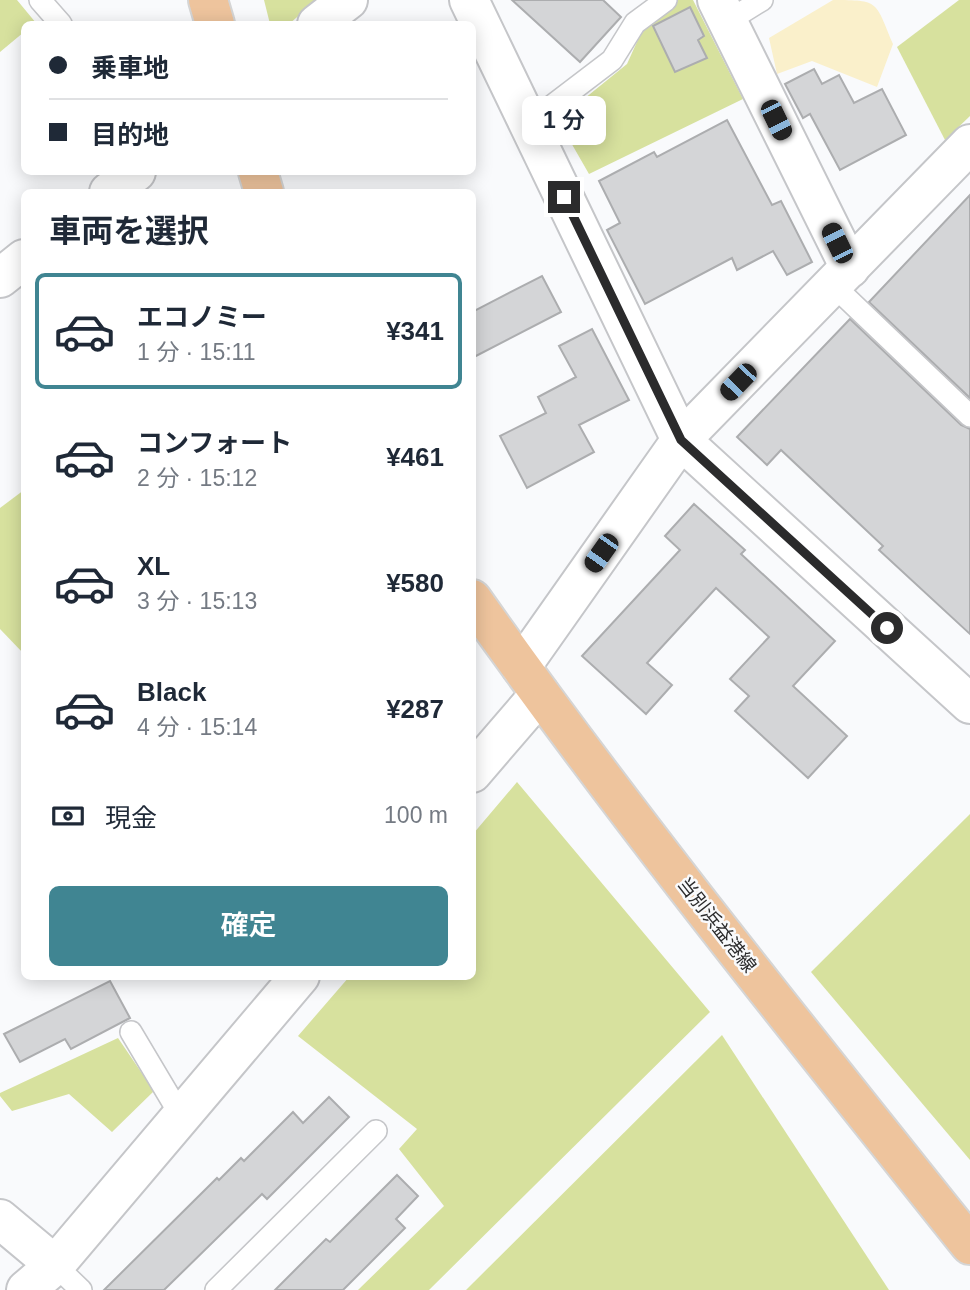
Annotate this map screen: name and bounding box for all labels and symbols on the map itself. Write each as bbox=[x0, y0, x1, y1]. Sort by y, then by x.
callout: 1 分 bbox=[522, 96, 606, 144]
car bbox=[758, 97, 795, 143]
route end bbox=[548, 181, 580, 213]
car bbox=[819, 220, 856, 266]
car bbox=[716, 360, 761, 404]
car bbox=[581, 530, 622, 576]
route start bbox=[871, 612, 903, 644]
street label: 当別浜益港線 bbox=[674, 874, 760, 976]

